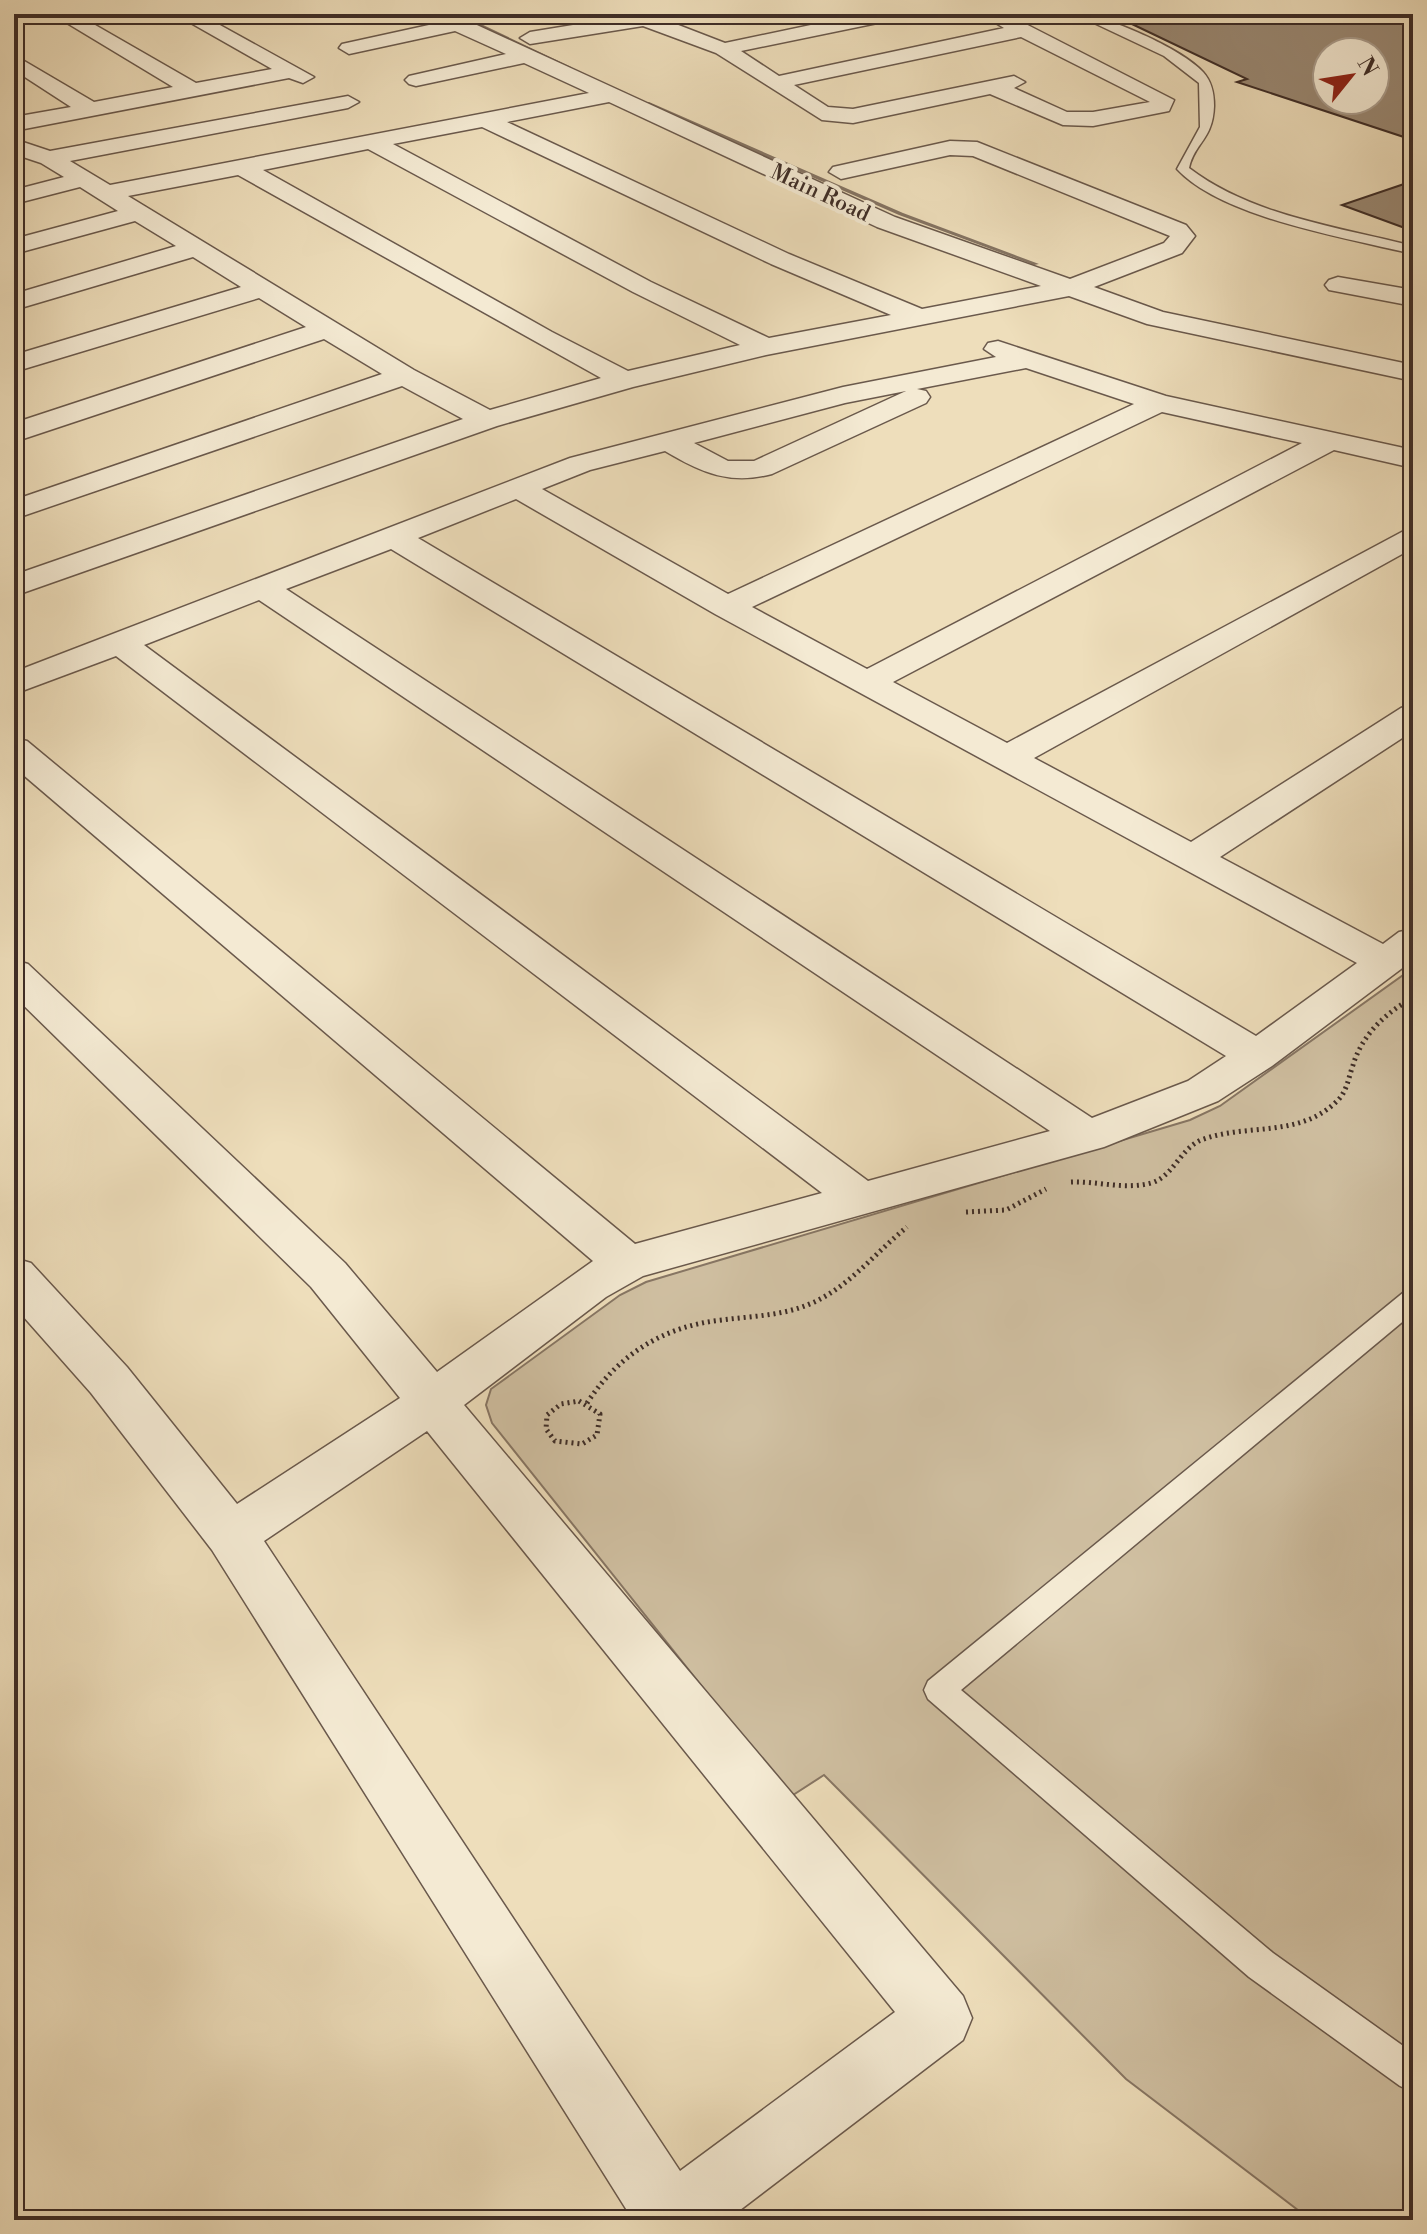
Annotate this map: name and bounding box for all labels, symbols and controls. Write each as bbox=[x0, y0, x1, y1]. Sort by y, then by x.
north arrow bbox=[1311, 36, 1391, 116]
text: N bbox=[1351, 52, 1383, 82]
street label: Main Road bbox=[766, 159, 875, 228]

